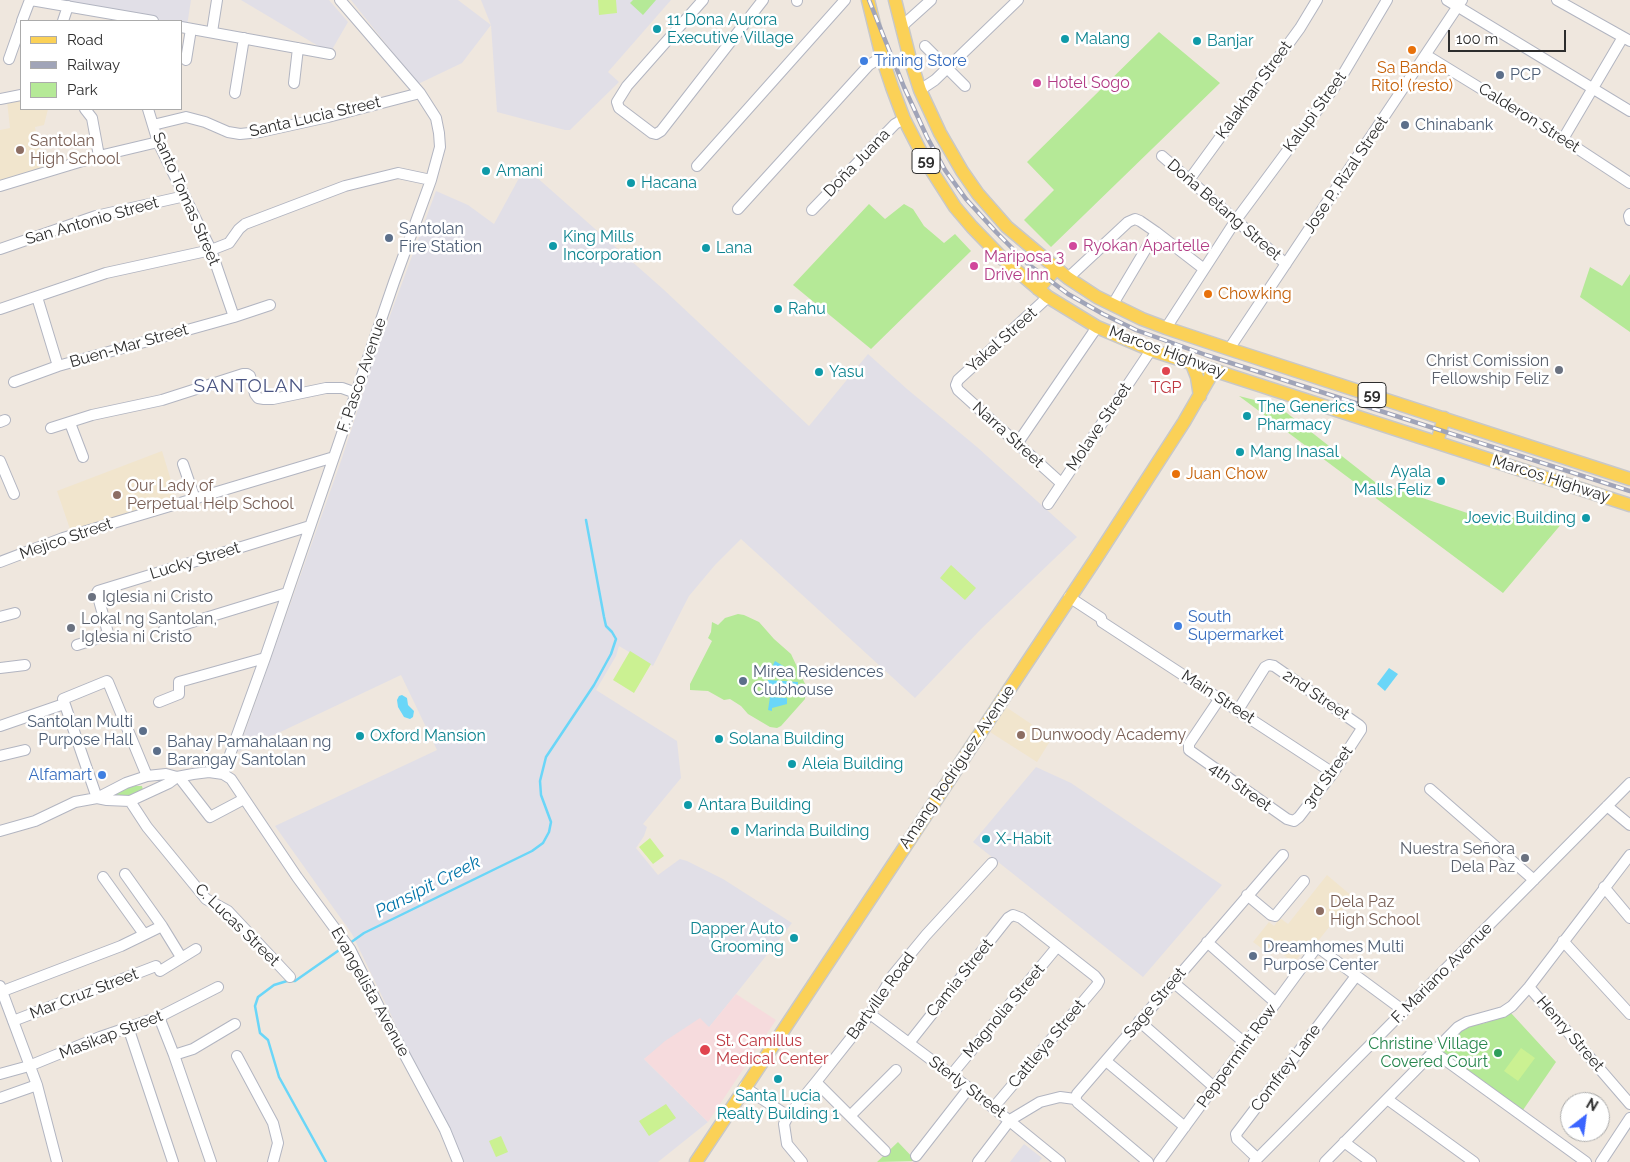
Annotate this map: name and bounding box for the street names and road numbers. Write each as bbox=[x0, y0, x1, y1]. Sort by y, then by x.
street label: Kalakhan Street bbox=[1212, 37, 1296, 143]
street label: Kalupi Street bbox=[1279, 68, 1351, 156]
street label: Calderon Street bbox=[1475, 79, 1583, 157]
street label: Santa Lucia Street bbox=[248, 93, 382, 141]
street label: Jose P. Rizal Street bbox=[1300, 113, 1392, 237]
street label: Doña Juana bbox=[820, 125, 894, 201]
street label: Santo Tomas Street bbox=[148, 130, 224, 268]
road number: 59 bbox=[912, 148, 940, 174]
street label: Doña Betang Street bbox=[1163, 155, 1285, 265]
street label: San Antonio Street bbox=[23, 193, 161, 249]
street label: Yakal Street bbox=[963, 304, 1041, 376]
street label: F. Pasco Avenue bbox=[333, 315, 391, 435]
street label: Buen-Mar Street bbox=[68, 320, 190, 372]
street label: Marcos Highway bbox=[1106, 322, 1228, 382]
street label: Molave Street bbox=[1062, 379, 1136, 475]
road number: 59 bbox=[1358, 382, 1386, 408]
street label: Narra Street bbox=[968, 398, 1048, 472]
street label: Marcos Highway bbox=[1490, 451, 1612, 507]
street label: Mejico Street bbox=[17, 514, 115, 564]
street label: Lucky Street bbox=[148, 538, 242, 584]
street label: Main Street bbox=[1178, 666, 1258, 728]
street label: 2nd Street bbox=[1279, 666, 1353, 724]
street label: Amang Rodriguez Avenue bbox=[895, 682, 1019, 852]
street label: 3rd Street bbox=[1299, 742, 1357, 812]
street label: 4th Street bbox=[1205, 759, 1275, 815]
street label: C. Lucas Street bbox=[191, 880, 283, 970]
street label: F. Mariano Avenue bbox=[1388, 919, 1496, 1027]
street label: Evangelista Avenue bbox=[326, 924, 414, 1060]
street label: Camia Street bbox=[923, 935, 997, 1021]
street label: Bartville Road bbox=[843, 949, 919, 1043]
street label: Magnolia Street bbox=[959, 960, 1049, 1062]
street label: Mar Cruz Street bbox=[27, 964, 141, 1024]
street label: Sage Street bbox=[1120, 964, 1190, 1042]
street label: Henry Street bbox=[1532, 993, 1608, 1075]
street label: Cattleya Street bbox=[1004, 996, 1090, 1092]
street label: Peppermint Row bbox=[1193, 1001, 1281, 1111]
street label: Masikap Street bbox=[57, 1006, 165, 1064]
street label: Comfrey Lane bbox=[1247, 1021, 1325, 1115]
street label: Sterly Street bbox=[925, 1052, 1009, 1122]

